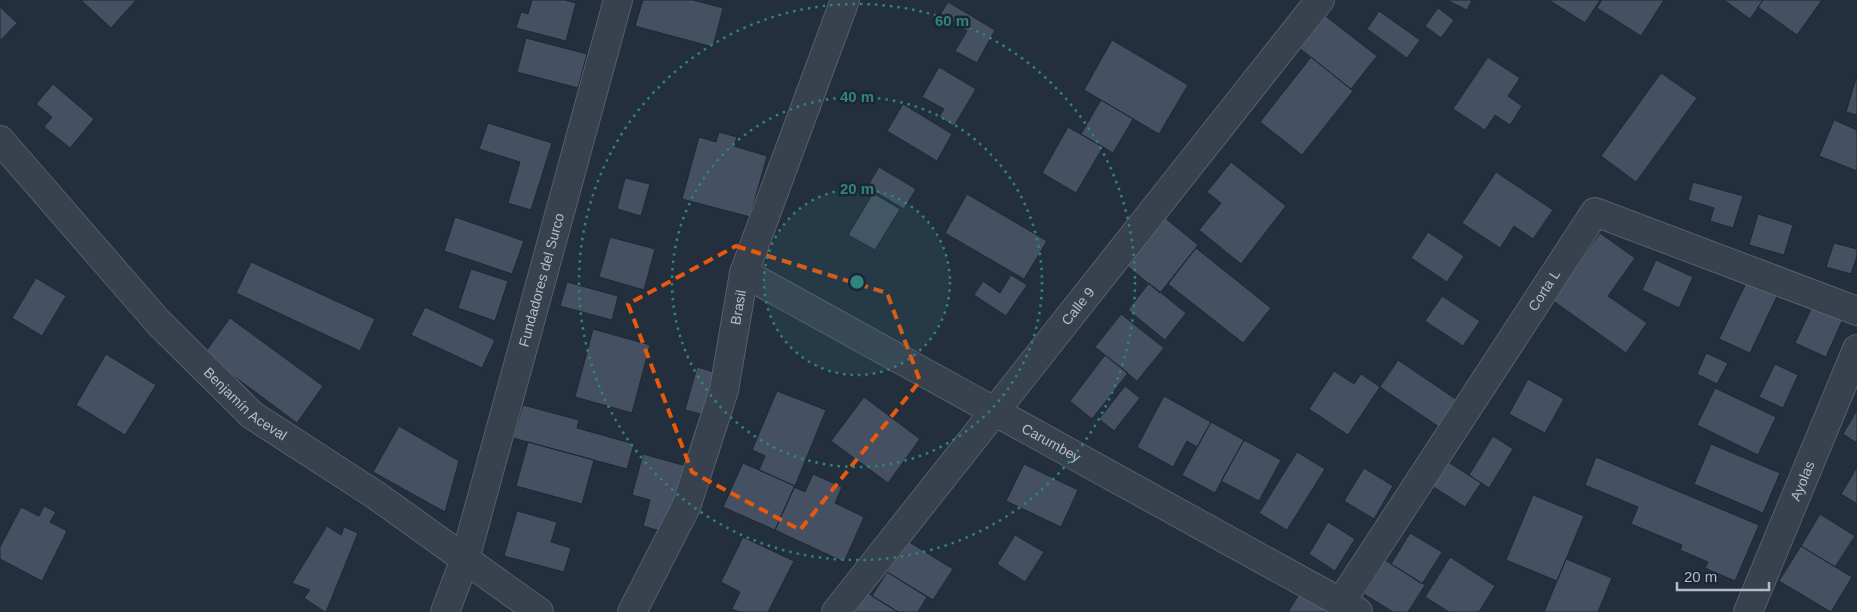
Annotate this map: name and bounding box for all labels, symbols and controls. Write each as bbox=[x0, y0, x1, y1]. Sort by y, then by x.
text: 60 m bbox=[935, 12, 969, 29]
text: 40 m bbox=[840, 88, 874, 105]
text: 20 m bbox=[840, 180, 874, 197]
street label: Fundadores del Surco bbox=[515, 211, 567, 349]
street label: Corta L bbox=[1525, 266, 1563, 314]
centre of rings bbox=[848, 273, 866, 291]
street label: Calle 9 bbox=[1058, 284, 1098, 328]
street label: Brasil bbox=[727, 289, 749, 326]
street label: Benjamín Aceval bbox=[201, 364, 290, 443]
street label: Carumbey bbox=[1019, 420, 1083, 465]
street label: Ayolas bbox=[1787, 458, 1818, 503]
scale bar bbox=[1677, 560, 1770, 592]
text: 20 m bbox=[1684, 568, 1717, 585]

